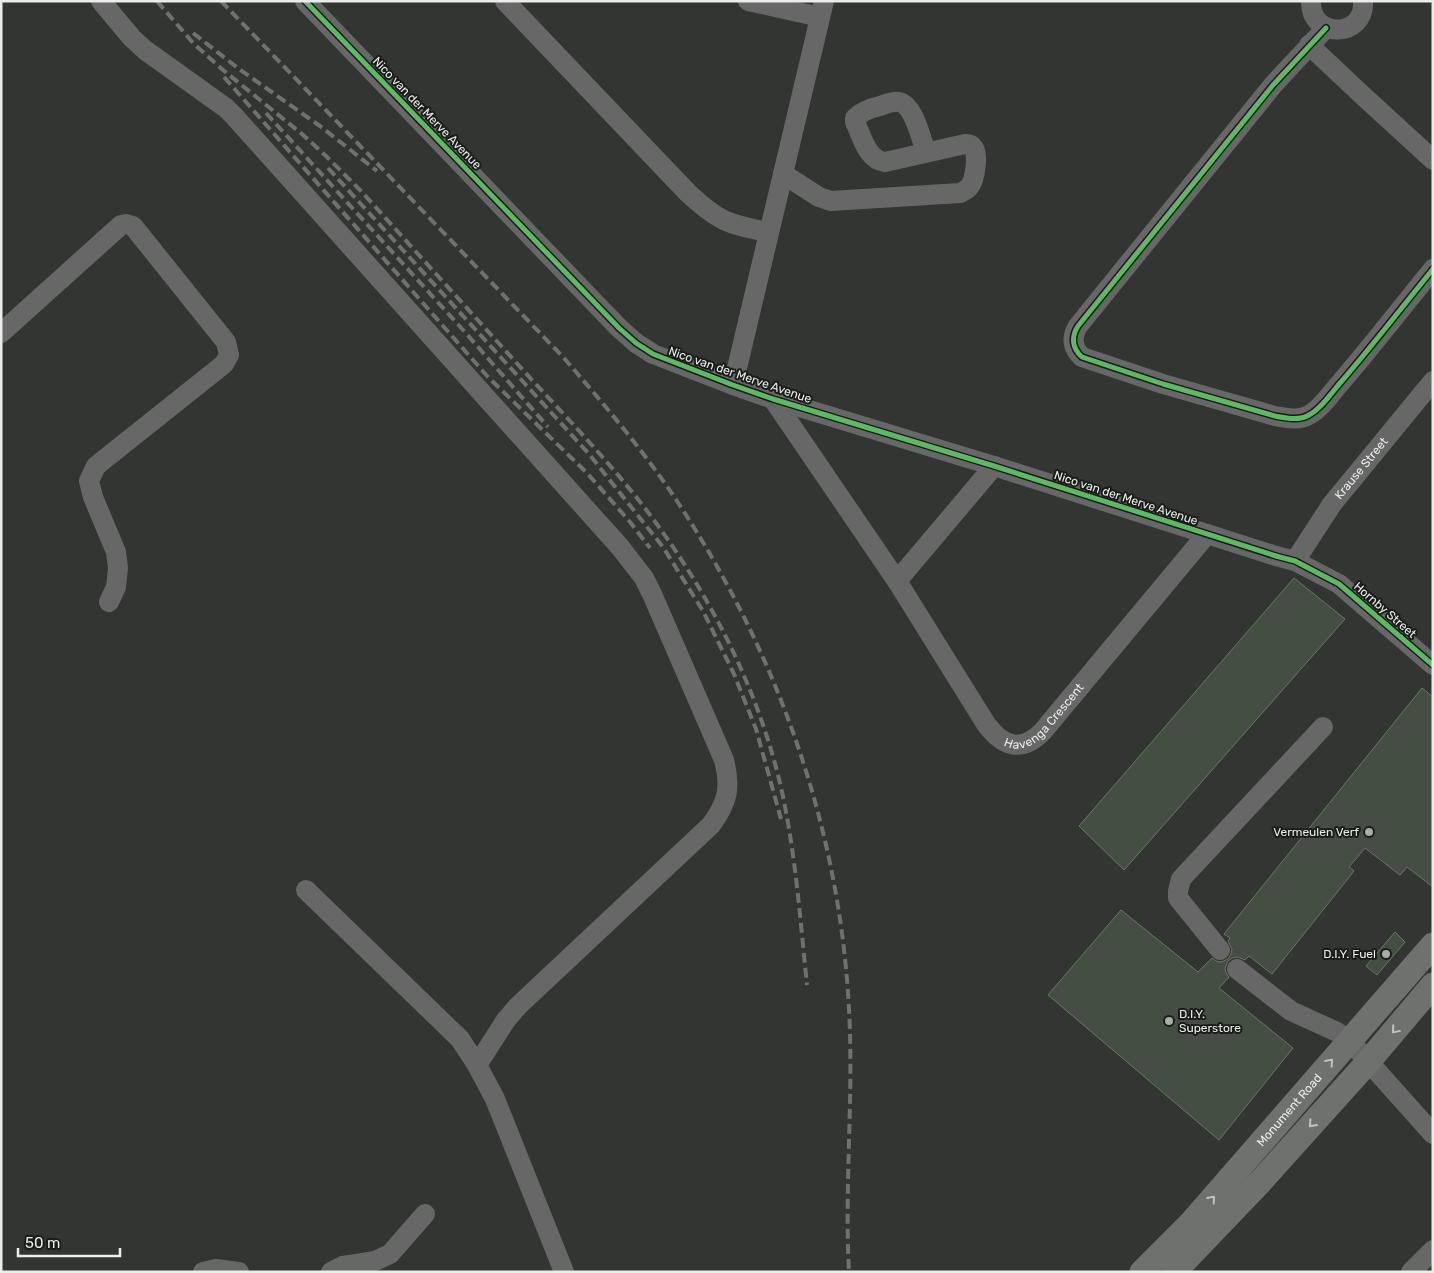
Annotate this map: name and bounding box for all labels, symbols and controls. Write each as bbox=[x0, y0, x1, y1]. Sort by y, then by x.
street label: Nico van der Merve Avenue bbox=[370, 54, 484, 172]
street label: Nico van der Merve Avenue bbox=[667, 344, 814, 406]
street label: Krause Street bbox=[1332, 434, 1391, 502]
street label: Nico van der Merve Avenue bbox=[1052, 468, 1200, 528]
street label: Hornby Street bbox=[1351, 579, 1419, 641]
street label: Havenga Crescent bbox=[1002, 680, 1087, 752]
place label: Vermeulen Verf bbox=[1273, 825, 1359, 839]
marker: Vermeulen Verf bbox=[1363, 826, 1375, 838]
place label: D.I.Y. Fuel bbox=[1323, 947, 1376, 961]
marker: D.I.Y. Fuel bbox=[1380, 948, 1392, 960]
place label: D.I.Y. Superstore bbox=[1179, 1007, 1241, 1035]
marker: D.I.Y. Superstore bbox=[1163, 1015, 1175, 1027]
one-way arrow bbox=[1393, 1024, 1401, 1033]
one-way arrow bbox=[1324, 1059, 1333, 1068]
street label: Monument Road bbox=[1254, 1071, 1325, 1149]
one-way arrow bbox=[1309, 1119, 1318, 1128]
one-way arrow bbox=[1206, 1195, 1215, 1204]
scale bar bbox=[18, 1226, 120, 1258]
text: 50 m bbox=[25, 1234, 60, 1252]

